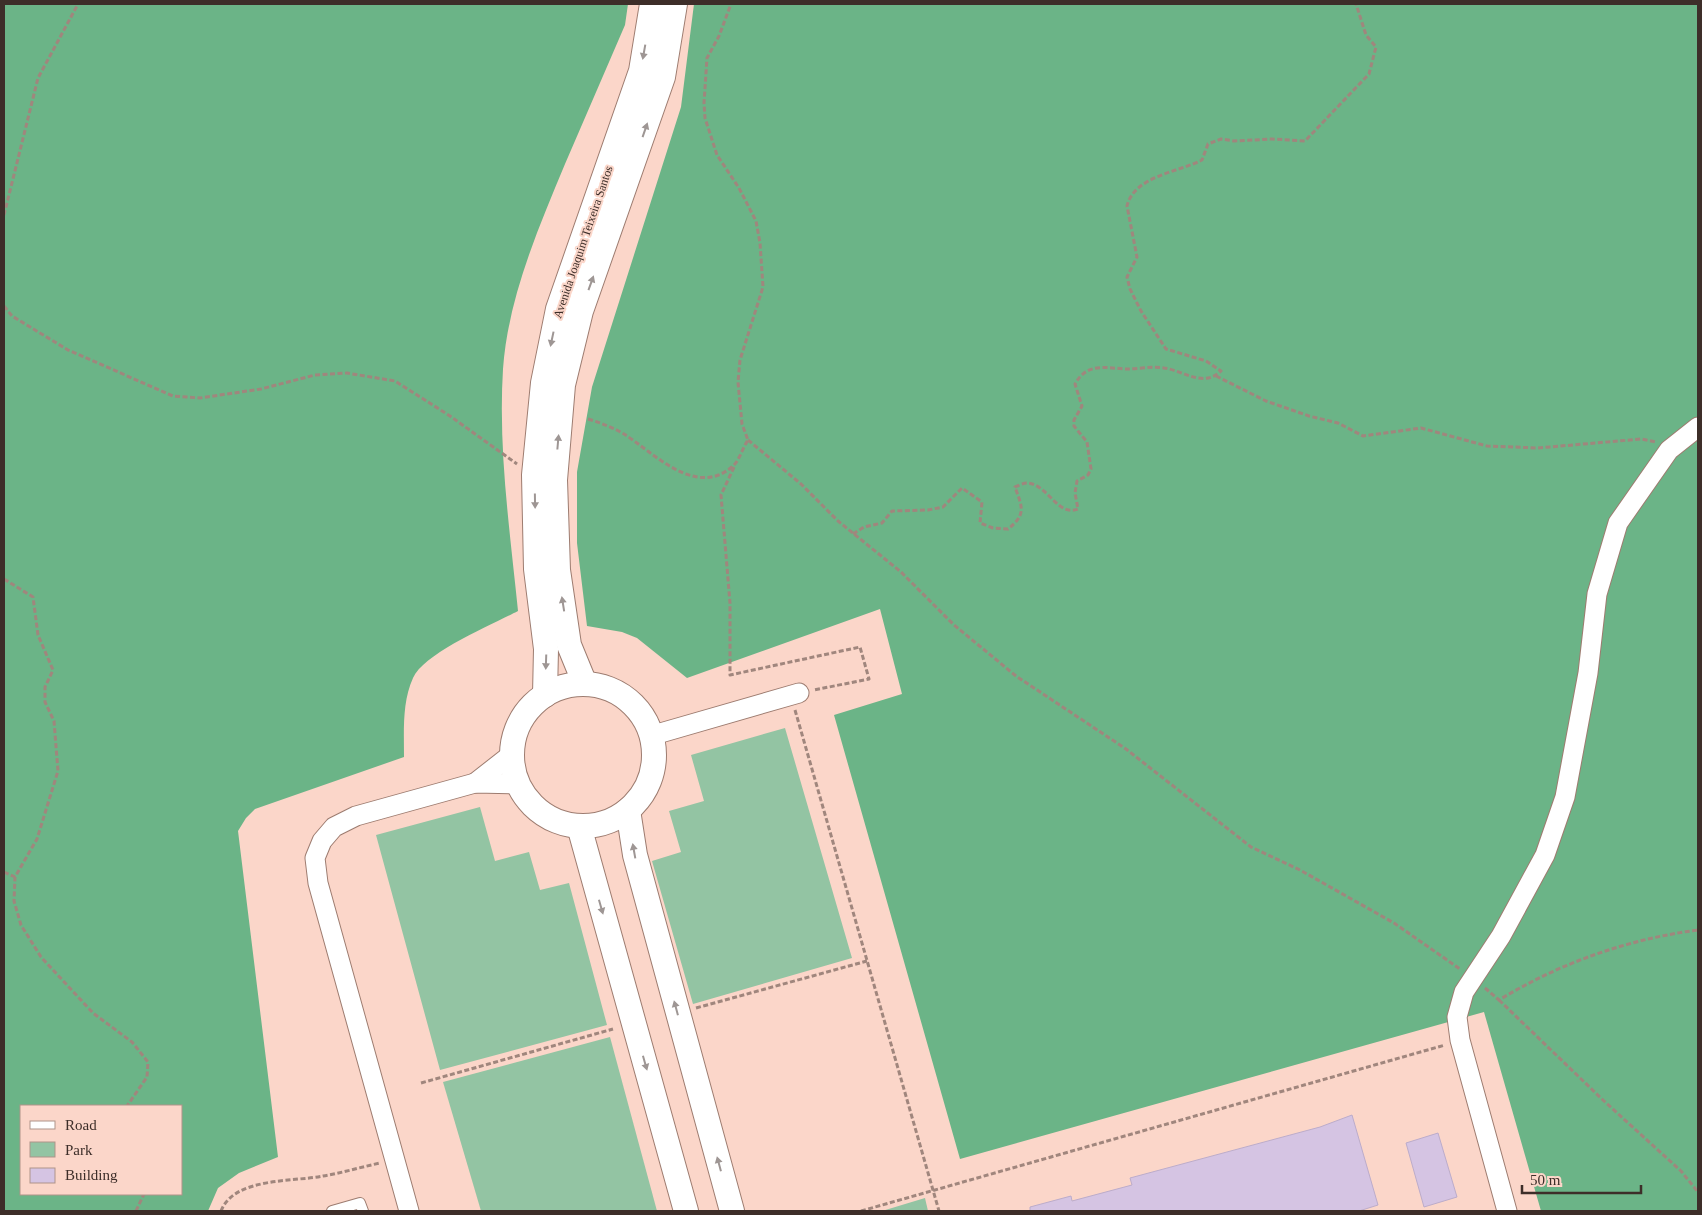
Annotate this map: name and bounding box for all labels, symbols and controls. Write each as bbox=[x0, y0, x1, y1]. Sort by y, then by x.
one-way arrow bbox=[639, 44, 647, 60]
one-way arrow bbox=[641, 122, 649, 137]
street label: Avenida Joaquim Teixeira Santos bbox=[550, 164, 616, 320]
one-way arrow bbox=[587, 275, 595, 290]
one-way arrow bbox=[548, 332, 556, 347]
one-way arrow bbox=[555, 433, 563, 449]
one-way arrow bbox=[531, 493, 539, 509]
one-way arrow bbox=[559, 595, 567, 611]
one-way arrow bbox=[541, 655, 549, 671]
one-way arrow bbox=[630, 842, 638, 858]
one-way arrow bbox=[598, 899, 606, 914]
one-way arrow bbox=[672, 1000, 680, 1015]
one-way arrow bbox=[641, 1056, 649, 1071]
legend bbox=[20, 1105, 182, 1195]
text: Road bbox=[65, 1117, 97, 1133]
text: Park bbox=[65, 1142, 93, 1158]
one-way arrow bbox=[715, 1157, 723, 1172]
scale bar bbox=[1522, 1162, 1641, 1194]
text: Building bbox=[65, 1167, 118, 1183]
text: 50 m bbox=[1530, 1172, 1561, 1188]

